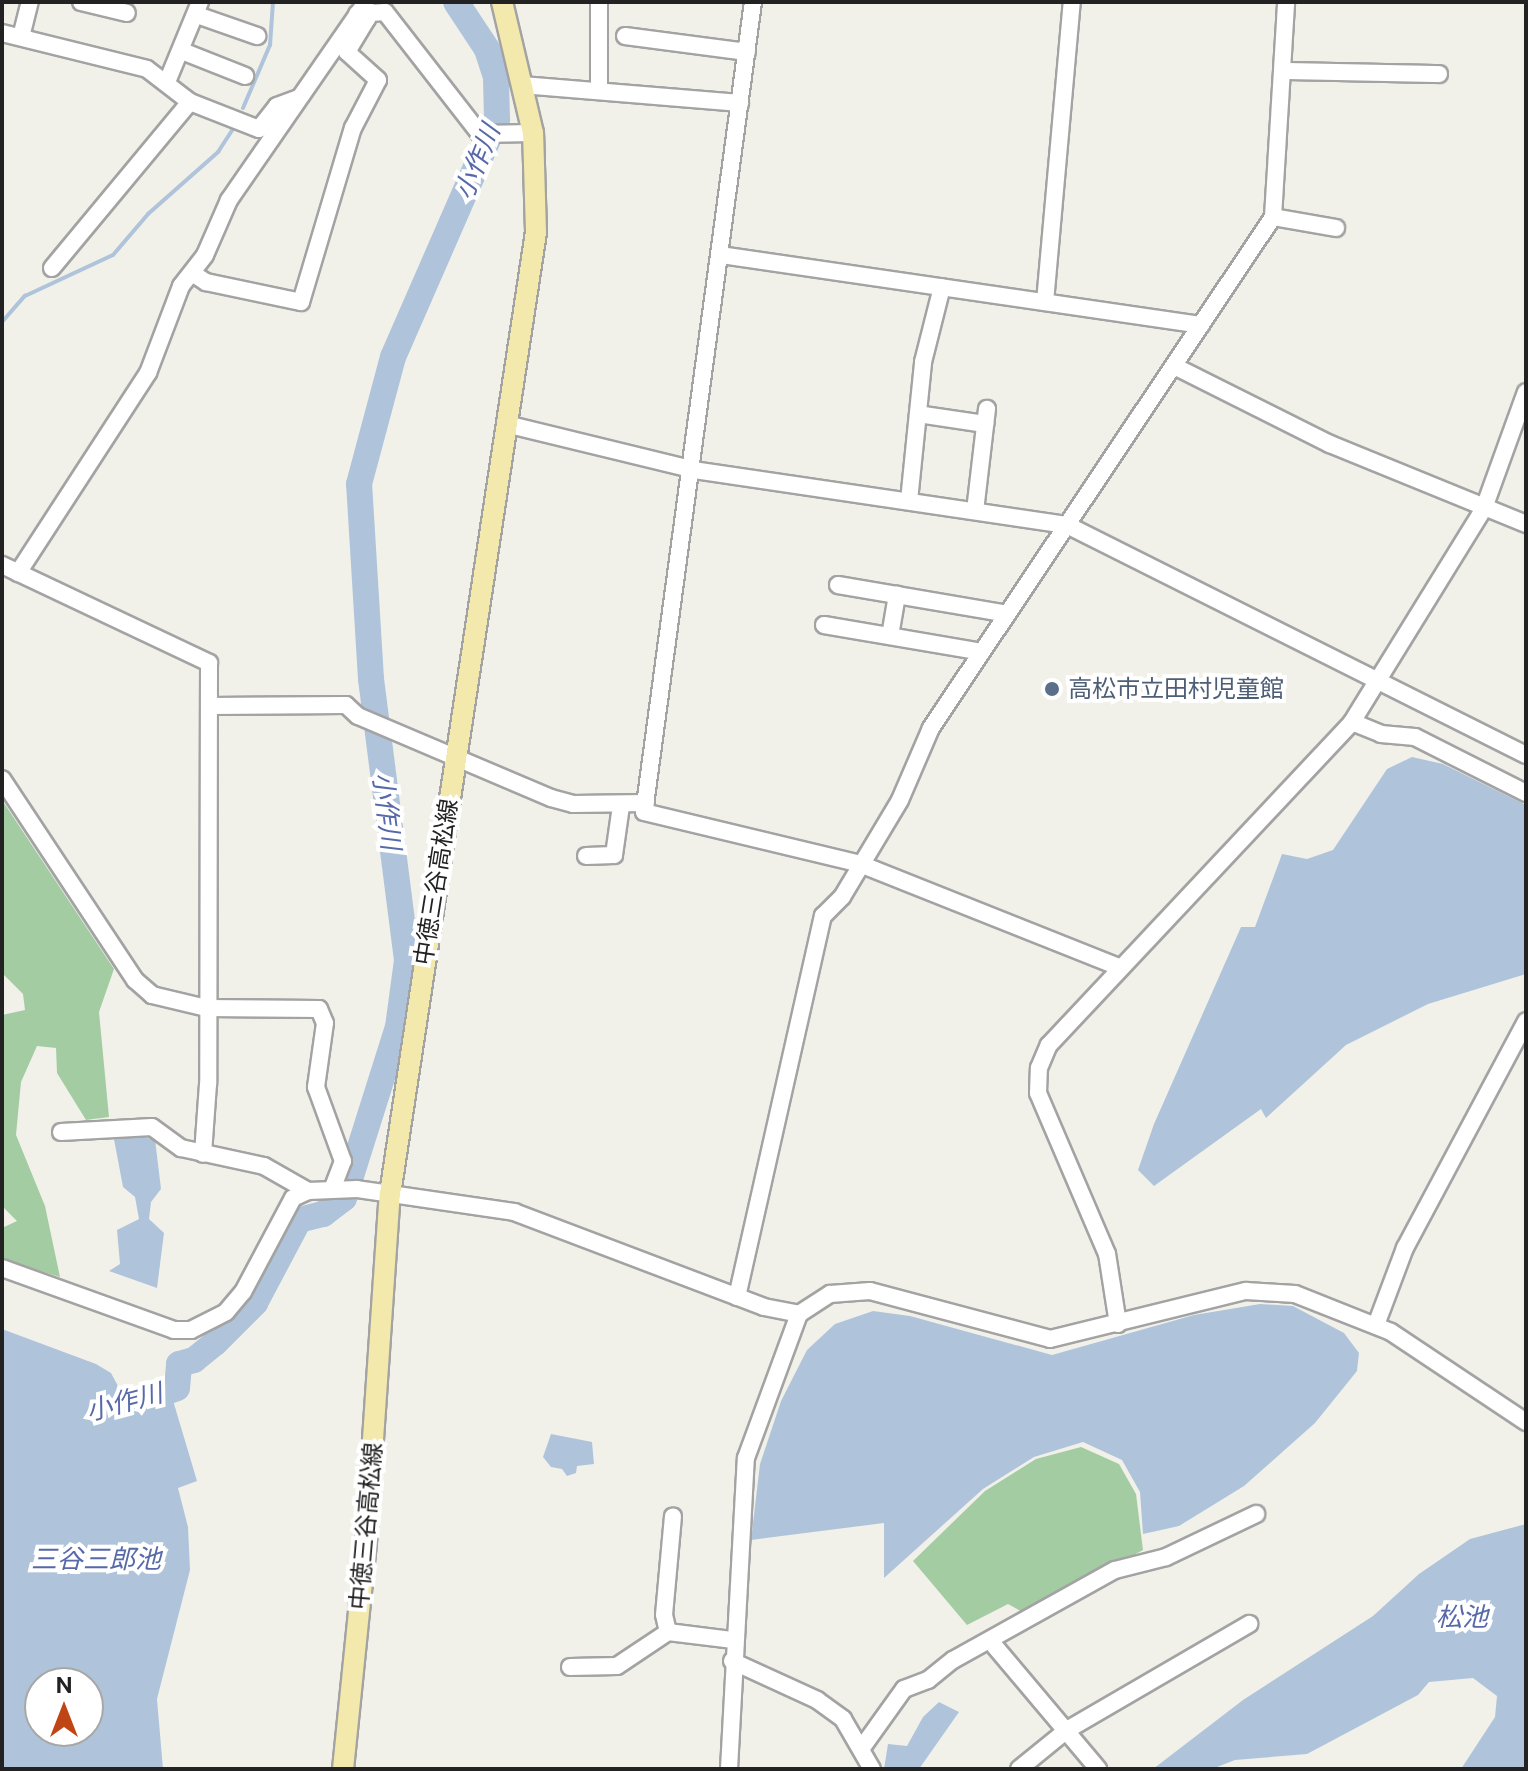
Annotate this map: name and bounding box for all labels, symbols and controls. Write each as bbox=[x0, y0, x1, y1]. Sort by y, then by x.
water label: 小作川 bbox=[448, 120, 506, 204]
place label: 高松市立田村児童館 bbox=[1068, 675, 1284, 703]
marker: 高松市立田村児童館 bbox=[1043, 680, 1061, 698]
water label: 小作川 bbox=[367, 770, 407, 852]
street label: 中徳三谷高松線 bbox=[409, 797, 463, 967]
water label: 小作川 bbox=[82, 1377, 166, 1427]
street label: 中徳三谷高松線 bbox=[344, 1441, 388, 1611]
water label: 三谷三郎池 bbox=[31, 1543, 161, 1575]
water label: 松池 bbox=[1436, 1601, 1488, 1633]
north arrow bbox=[24, 1667, 104, 1747]
text: N bbox=[55, 1672, 73, 1698]

